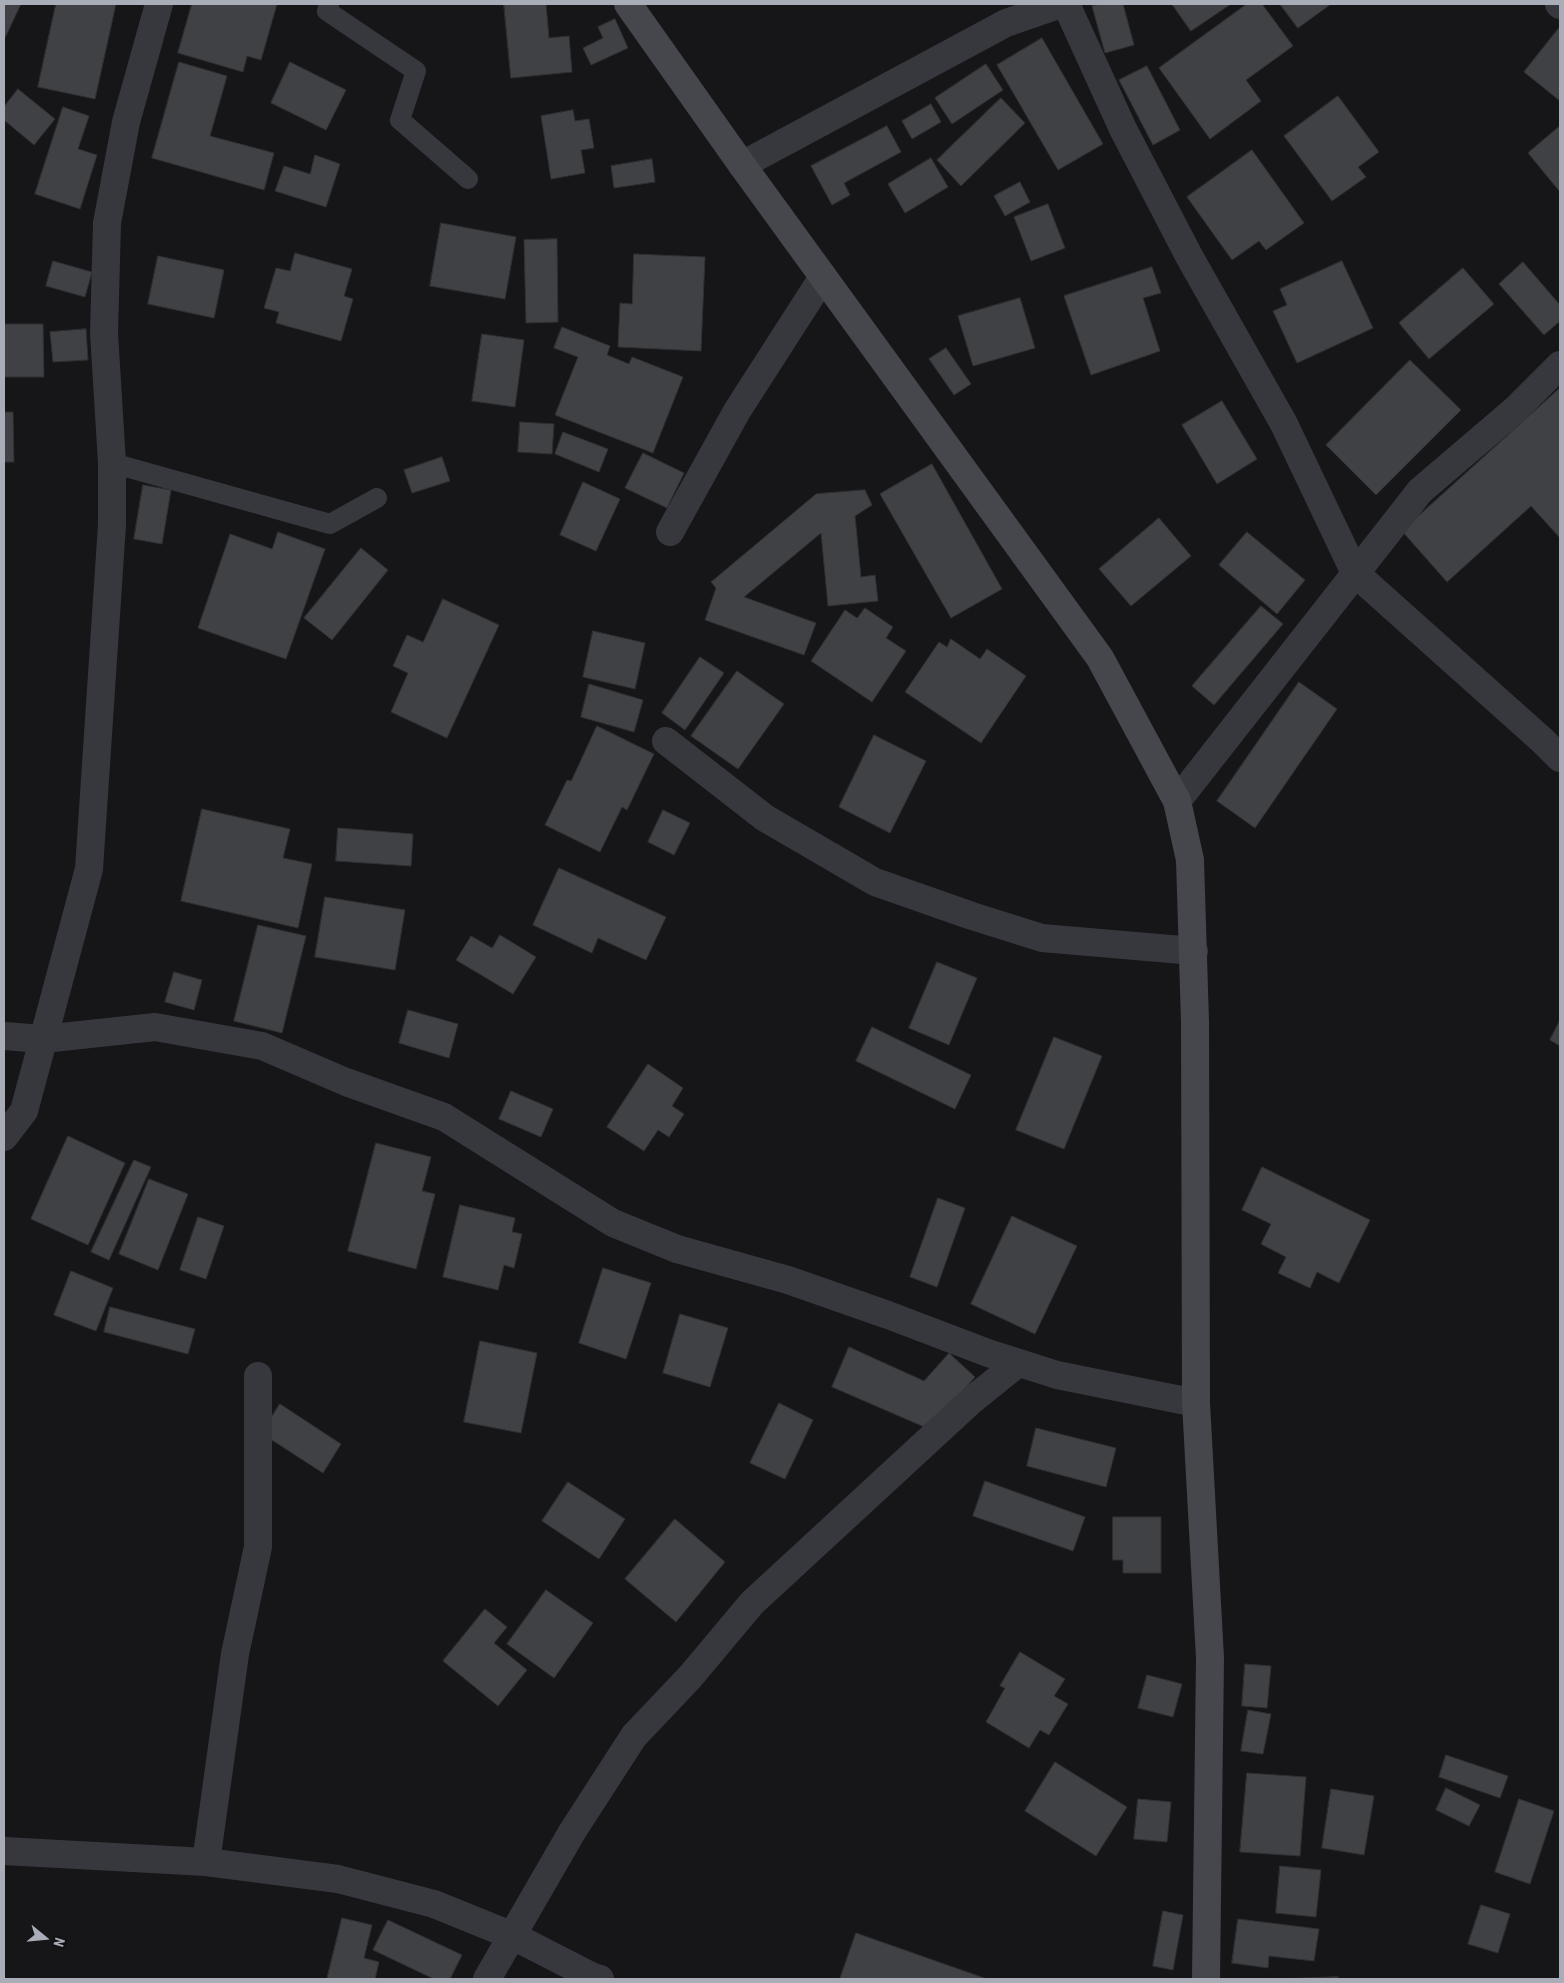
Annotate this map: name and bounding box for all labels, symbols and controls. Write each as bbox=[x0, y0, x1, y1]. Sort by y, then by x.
north arrow bbox=[20, 1913, 70, 1963]
text: N bbox=[50, 1936, 68, 1949]

